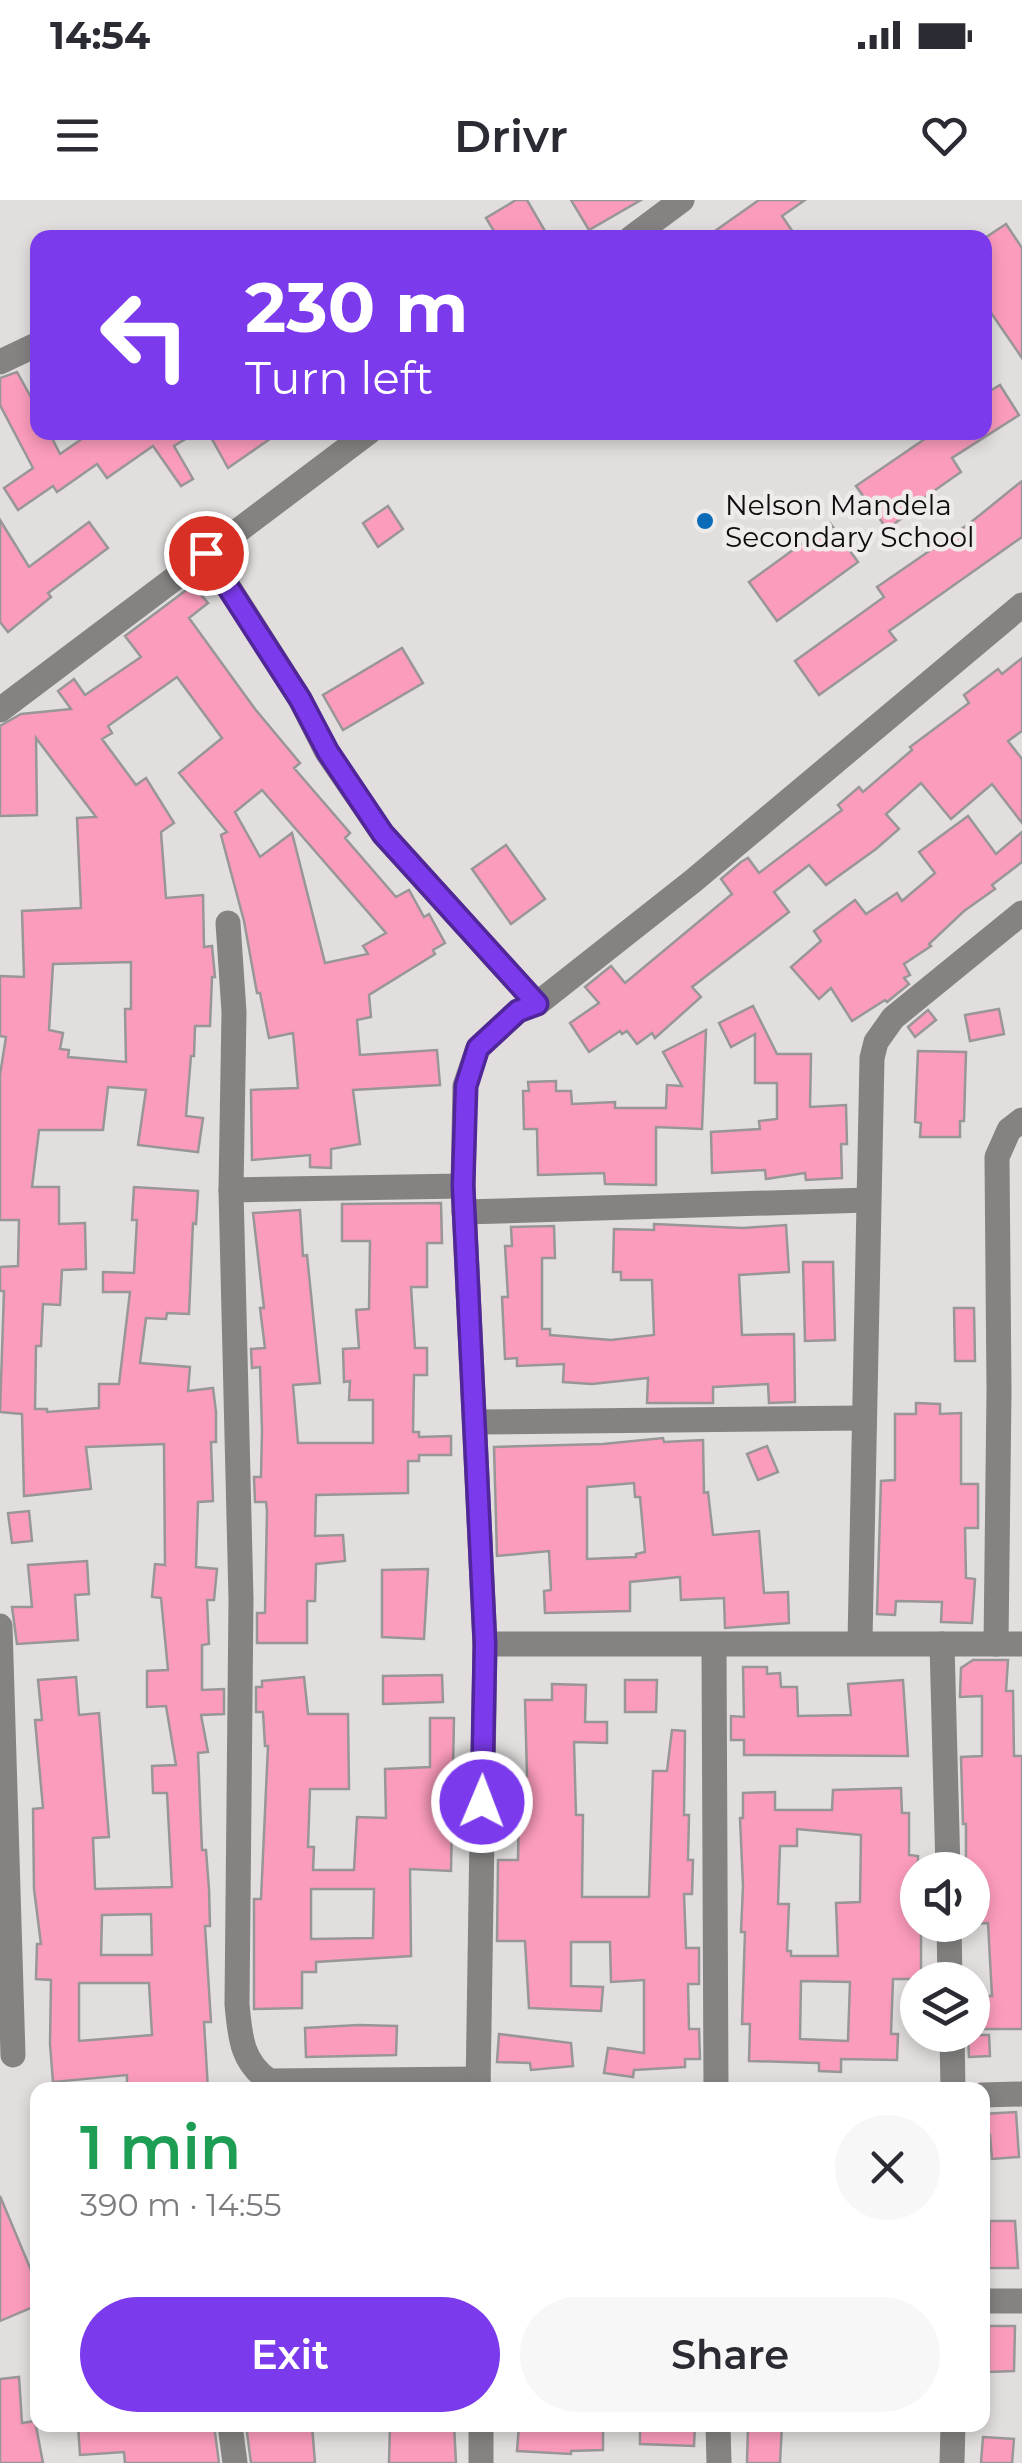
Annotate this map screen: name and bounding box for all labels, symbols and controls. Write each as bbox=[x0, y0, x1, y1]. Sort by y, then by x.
text: 14:54 bbox=[50, 12, 150, 59]
icon: menu bbox=[50, 108, 105, 163]
text: Drivr bbox=[454, 108, 568, 163]
icon: heart bbox=[917, 108, 972, 163]
text: 230 m bbox=[245, 264, 469, 350]
icon: left bbox=[80, 270, 210, 400]
text: Turn left bbox=[245, 350, 433, 405]
place label: Nelson Mandela Secondary School bbox=[725, 488, 975, 554]
marker: Nelson Mandela Secondary School bbox=[694, 510, 716, 532]
pin bbox=[164, 511, 249, 596]
icon: arrive bbox=[179, 526, 234, 581]
position arrow bbox=[430, 1750, 534, 1854]
map controls bbox=[900, 1852, 990, 2052]
button: sound bbox=[900, 1852, 990, 1942]
button: layers bbox=[900, 1962, 990, 2052]
text: 1 min bbox=[80, 2111, 241, 2184]
button: close bbox=[835, 2115, 940, 2220]
text: 390 m · 14:55 bbox=[80, 2185, 282, 2224]
button: Exit bbox=[80, 2297, 500, 2412]
button: Share bbox=[520, 2297, 940, 2412]

